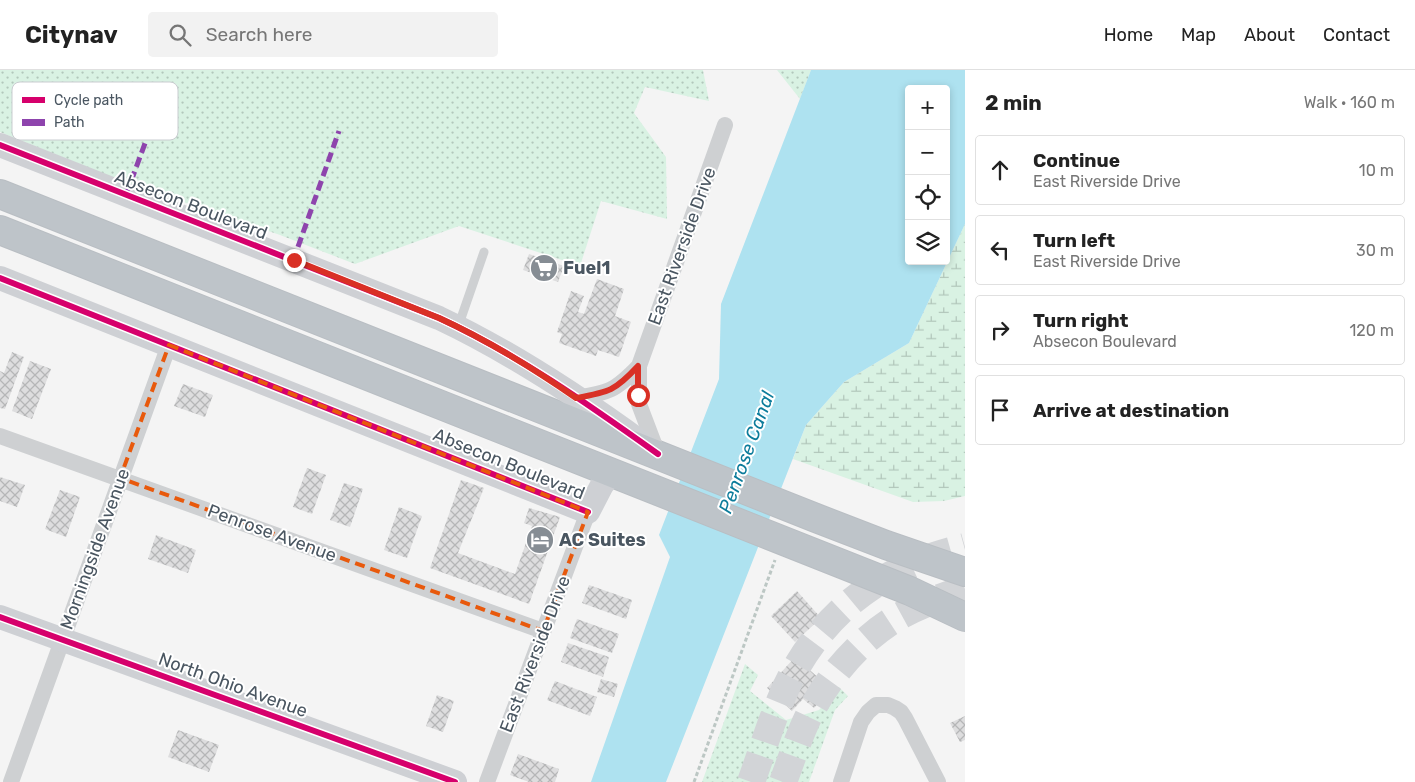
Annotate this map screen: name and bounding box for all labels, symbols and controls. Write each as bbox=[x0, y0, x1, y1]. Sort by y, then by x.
search box bbox=[148, 12, 498, 57]
text: Citynav bbox=[25, 21, 118, 49]
icon: search bbox=[166, 21, 194, 49]
text: Search here bbox=[206, 23, 312, 46]
text: Home bbox=[1104, 24, 1153, 46]
text: Map bbox=[1181, 24, 1216, 46]
text: About bbox=[1244, 24, 1295, 46]
text: Contact bbox=[1323, 24, 1390, 46]
legend bbox=[12, 82, 178, 140]
map controls bbox=[905, 85, 950, 265]
button: + bbox=[905, 85, 950, 130]
text: 2 min bbox=[985, 90, 1042, 115]
text: Cycle path bbox=[54, 92, 123, 109]
text: Walk · 160 m bbox=[1304, 93, 1395, 112]
text: Path bbox=[54, 114, 85, 131]
button: − bbox=[905, 130, 950, 175]
text: Continue bbox=[1033, 149, 1120, 172]
icon: ahead bbox=[986, 156, 1014, 184]
text: 10 m bbox=[1359, 161, 1394, 180]
street label: East Riverside Drive bbox=[643, 164, 721, 328]
street label: Absecon Boulevard bbox=[112, 166, 270, 244]
text: East Riverside Drive bbox=[1033, 172, 1181, 191]
button: locate bbox=[905, 175, 950, 220]
button: layers bbox=[905, 220, 950, 265]
text: Turn left bbox=[1033, 229, 1115, 252]
icon: left bbox=[986, 236, 1014, 264]
text: 30 m bbox=[1356, 241, 1394, 260]
route end bbox=[283, 249, 306, 272]
text: East Riverside Drive bbox=[1033, 252, 1181, 271]
supermarket icon: Fuel1 bbox=[529, 253, 559, 283]
place label: Fuel1 bbox=[563, 257, 610, 279]
text: Turn right bbox=[1033, 309, 1128, 332]
icon: right bbox=[986, 316, 1014, 344]
text: 120 m bbox=[1349, 321, 1394, 340]
text: Absecon Boulevard bbox=[1033, 332, 1177, 351]
route start bbox=[627, 384, 650, 407]
water label: Penrose Canal bbox=[714, 388, 779, 516]
icon: arrive bbox=[986, 396, 1014, 424]
text: Arrive at destination bbox=[1033, 399, 1229, 422]
street label: Absecon Boulevard bbox=[430, 423, 588, 505]
street label: Morningside Avenue bbox=[56, 466, 134, 632]
street label: Penrose Avenue bbox=[205, 499, 339, 567]
hotel icon: AC Suites bbox=[525, 525, 555, 555]
place label: AC Suites bbox=[559, 529, 646, 551]
street label: East Riverside Drive bbox=[495, 572, 575, 736]
street label: North Ohio Avenue bbox=[156, 648, 310, 722]

